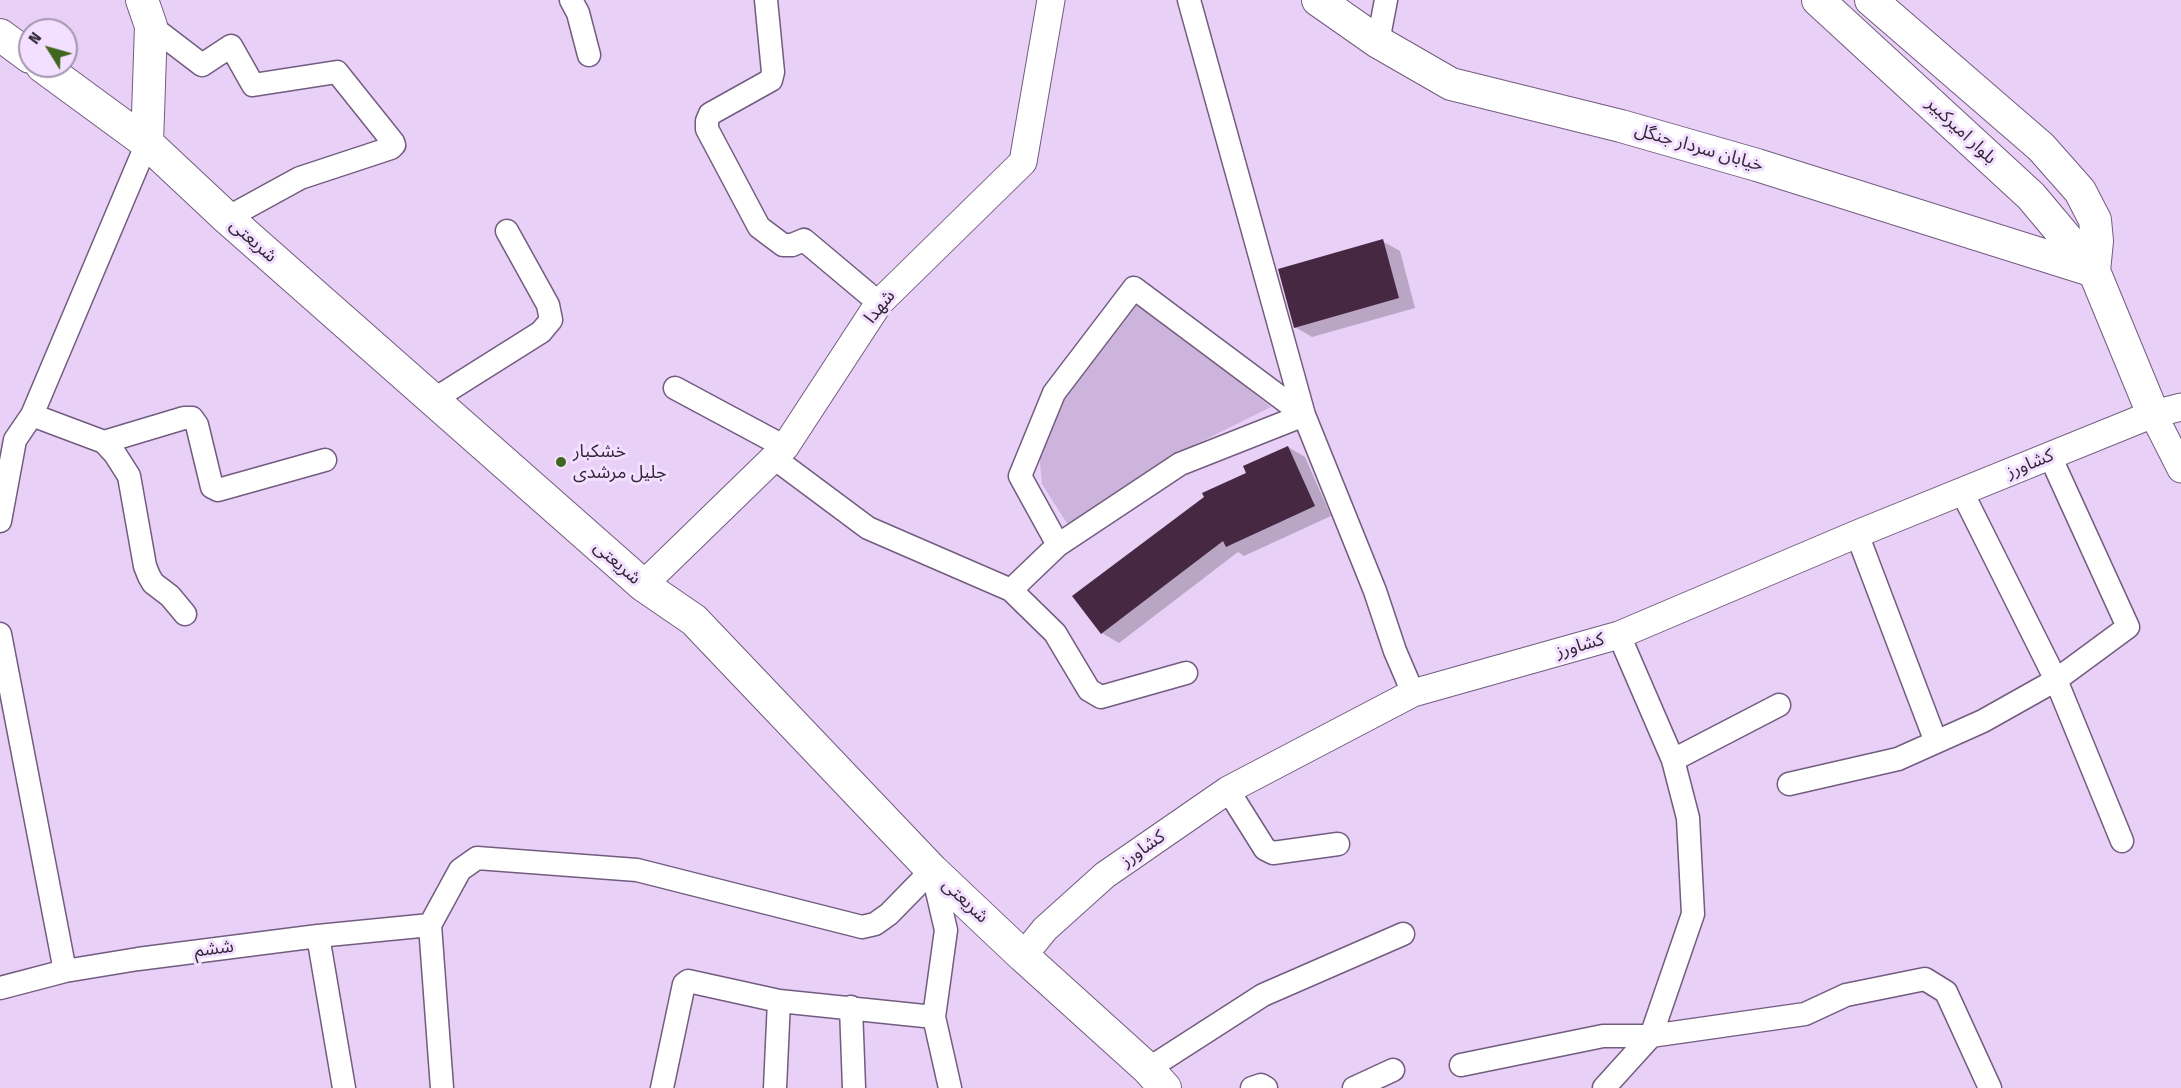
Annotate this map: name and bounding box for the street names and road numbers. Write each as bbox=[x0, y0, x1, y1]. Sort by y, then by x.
street label: بلوار امیرکبیر bbox=[1921, 93, 2001, 169]
street label: خیابان سردار جنگل bbox=[1632, 119, 1766, 177]
street label: شریعتی bbox=[225, 215, 281, 267]
street label: شهدا bbox=[860, 286, 900, 328]
street label: کشاورز bbox=[2003, 445, 2057, 483]
street label: شریعتی bbox=[589, 537, 645, 589]
street label: کشاورز bbox=[1553, 629, 1607, 663]
street label: کشاورز bbox=[1117, 826, 1169, 872]
street label: شریعتی bbox=[937, 874, 993, 928]
street label: ششم bbox=[193, 936, 235, 962]

